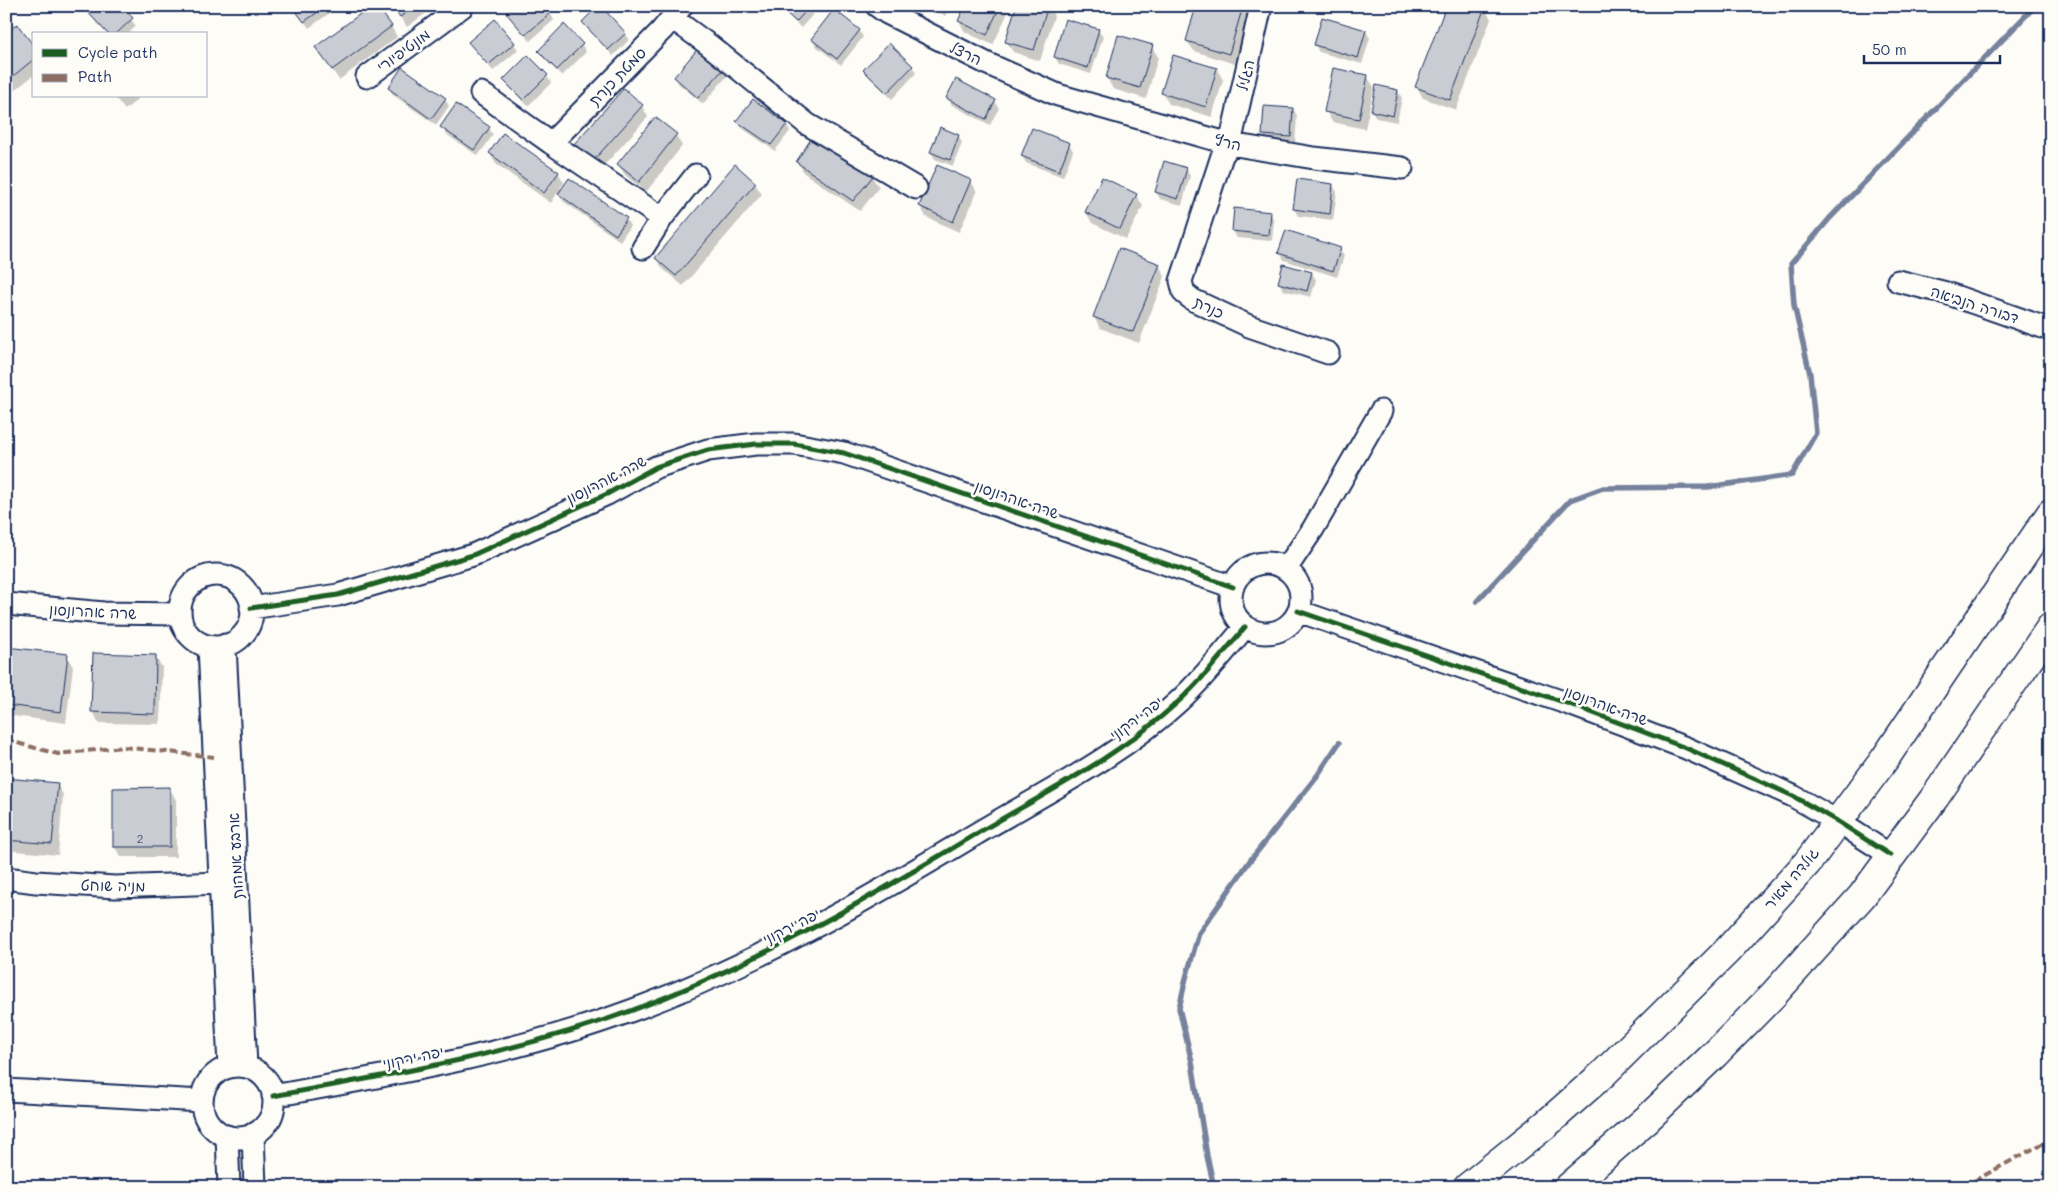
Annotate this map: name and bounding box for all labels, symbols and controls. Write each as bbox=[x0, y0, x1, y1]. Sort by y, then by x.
street label: מונטיפיורי bbox=[372, 24, 434, 76]
legend bbox=[32, 32, 208, 98]
scale bar bbox=[1864, 32, 2001, 64]
street label: הרצל bbox=[947, 37, 985, 69]
text: 50 m bbox=[1872, 39, 1907, 59]
text: Cycle path bbox=[78, 42, 157, 62]
street label: סמטת כנרת bbox=[584, 42, 650, 110]
street label: הגליל bbox=[1232, 57, 1258, 93]
text: Path bbox=[78, 66, 112, 86]
street label: הרץ bbox=[1213, 129, 1243, 155]
street label: דבורה הנביאה bbox=[1928, 280, 2022, 328]
street label: כנרת bbox=[1191, 291, 1227, 323]
street label: שרה אהרונסון bbox=[562, 450, 650, 508]
street label: שרה אהרונסון bbox=[972, 475, 1062, 523]
street label: שרה אהרונסון bbox=[49, 599, 138, 623]
street label: שרה אהרונסון bbox=[1561, 681, 1651, 730]
street label: יפה ירקוני bbox=[1105, 691, 1167, 745]
street label: ארבע אמהות bbox=[223, 812, 247, 900]
house number: 2 bbox=[137, 830, 143, 846]
street label: גולדה מאיר bbox=[1759, 843, 1823, 913]
street label: מניה שוחט bbox=[80, 874, 146, 896]
street label: יפה ירקוני bbox=[759, 903, 823, 950]
street label: יפה ירקוני bbox=[381, 1041, 445, 1074]

